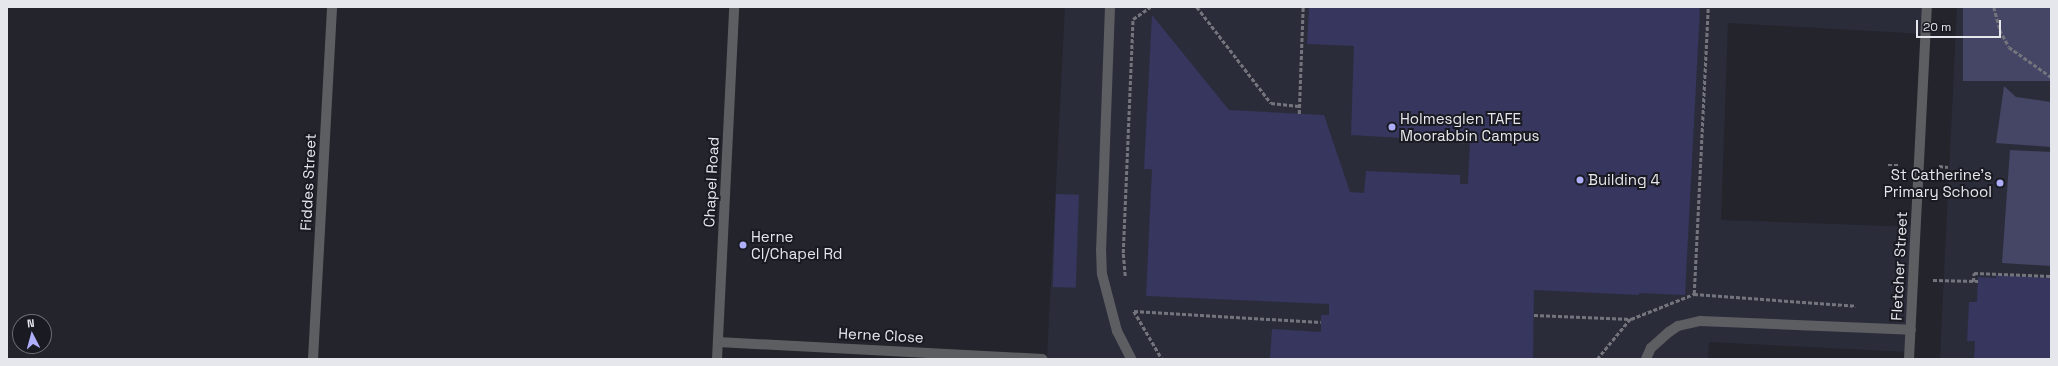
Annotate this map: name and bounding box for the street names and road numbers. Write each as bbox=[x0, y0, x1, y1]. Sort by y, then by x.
street label: Fiddes Street bbox=[296, 133, 320, 231]
street label: Chapel Road bbox=[700, 136, 722, 228]
street label: Fletcher Street bbox=[1887, 211, 1911, 321]
street label: Herne Close bbox=[838, 324, 924, 346]

